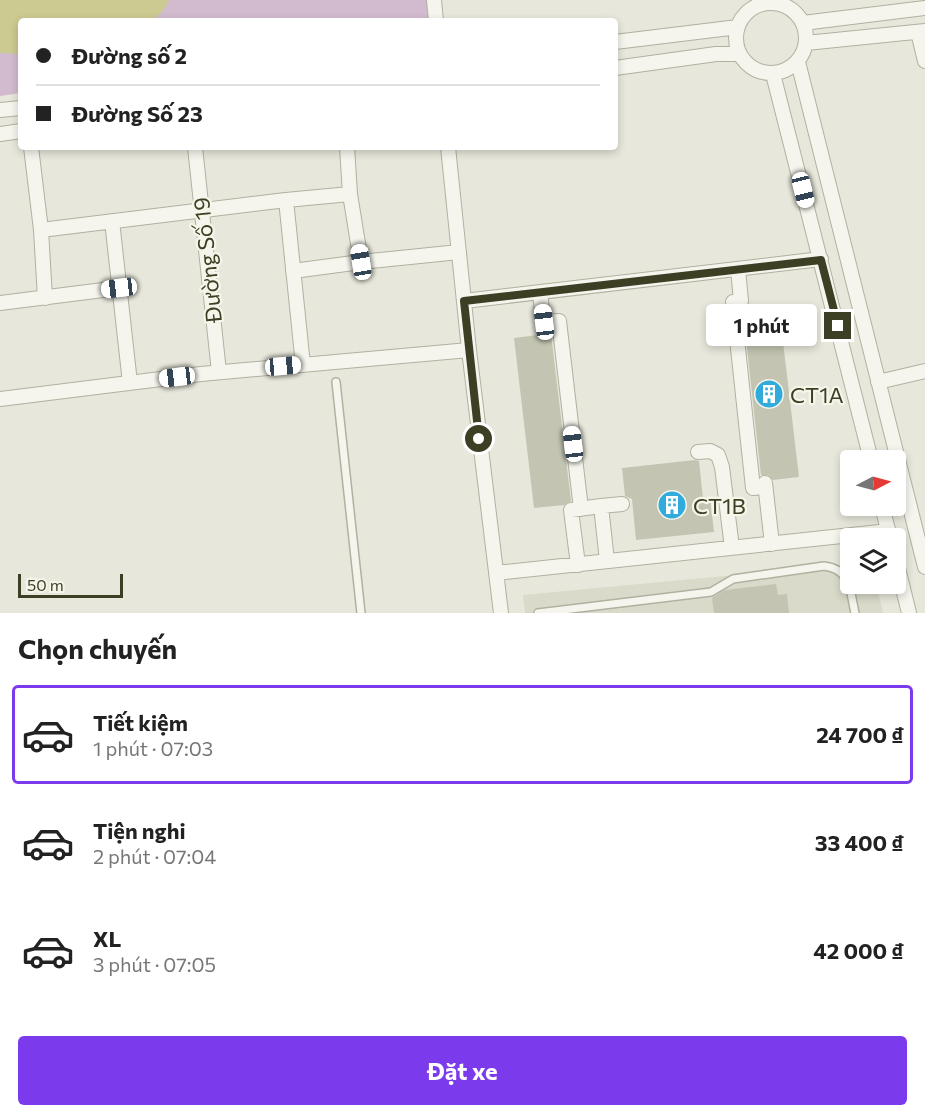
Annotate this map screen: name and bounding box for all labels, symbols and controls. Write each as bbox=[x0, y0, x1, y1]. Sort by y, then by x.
text: Đường số 2 bbox=[72, 42, 187, 69]
text: Đường Số 23 bbox=[72, 100, 203, 127]
car bbox=[790, 170, 816, 210]
street label: Đường Số 19 bbox=[187, 196, 227, 325]
car bbox=[349, 243, 373, 281]
car bbox=[100, 277, 138, 299]
car bbox=[533, 303, 555, 341]
callout: 1 phút bbox=[706, 305, 817, 347]
route end bbox=[824, 312, 851, 339]
text: 1 phút bbox=[733, 313, 790, 337]
car bbox=[264, 355, 302, 377]
car bbox=[158, 366, 196, 388]
building icon: CT1A bbox=[753, 378, 785, 410]
place label: CT1A bbox=[790, 381, 844, 408]
route start bbox=[465, 425, 492, 452]
car bbox=[562, 425, 584, 463]
north arrow bbox=[840, 450, 906, 516]
map controls bbox=[840, 450, 906, 594]
building icon: CT1B bbox=[656, 489, 688, 521]
place label: CT1B bbox=[693, 492, 746, 519]
button: layers bbox=[840, 528, 906, 594]
scale bar bbox=[18, 571, 123, 598]
text: 50 m bbox=[27, 575, 64, 594]
text: Chọn chuyến bbox=[18, 632, 177, 665]
icon: car bbox=[21, 708, 75, 762]
text: Tiết kiệm bbox=[93, 709, 188, 736]
text: 24 700 ₫ bbox=[816, 721, 904, 748]
text: 1 phút · 07:03 bbox=[93, 736, 213, 760]
icon: car bbox=[21, 816, 75, 870]
text: Tiện nghi bbox=[93, 817, 186, 844]
text: 33 400 ₫ bbox=[815, 829, 904, 856]
text: 2 phút · 07:04 bbox=[93, 844, 216, 868]
icon: car bbox=[21, 924, 75, 978]
text: XL bbox=[93, 925, 121, 952]
text: 42 000 ₫ bbox=[813, 937, 904, 964]
text: 3 phút · 07:05 bbox=[93, 952, 216, 976]
button: Đặt xe bbox=[18, 1036, 907, 1105]

